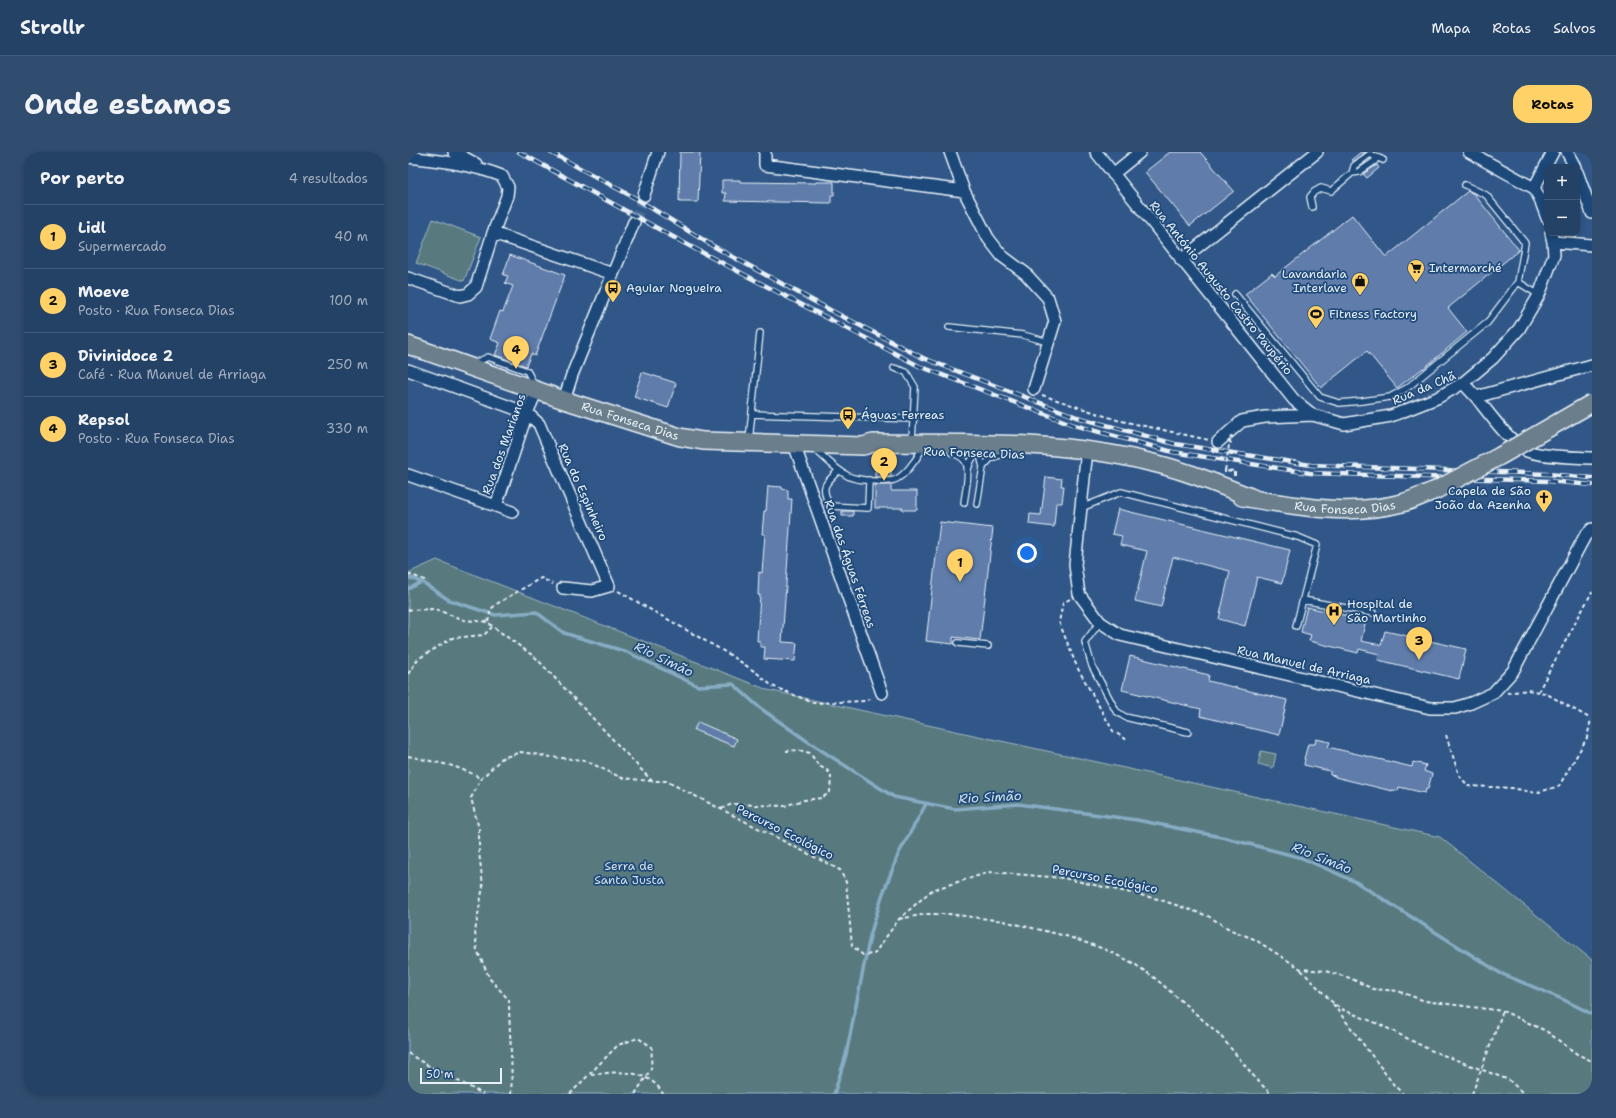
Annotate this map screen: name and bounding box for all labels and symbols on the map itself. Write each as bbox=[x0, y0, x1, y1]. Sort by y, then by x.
street label: Rua António Augusto Castro Paupério bbox=[1146, 198, 1296, 378]
supermarket icon: Intermarché bbox=[1406, 258, 1426, 283]
place label: Intermarché bbox=[1429, 260, 1502, 276]
place label: Lavandaria Interlave bbox=[1282, 266, 1348, 296]
shop icon: Lavandaria Interlave bbox=[1350, 271, 1370, 296]
bus stop icon: Aguiar Nogueira bbox=[603, 278, 623, 303]
place label: Aguiar Nogueira bbox=[626, 280, 722, 296]
sports icon: Fitness Factory bbox=[1306, 304, 1326, 329]
place label: Fitness Factory bbox=[1329, 306, 1417, 322]
pin: 4 bbox=[503, 336, 529, 369]
street label: Rua da Chã bbox=[1390, 367, 1459, 409]
street label: Rua dos Marianos bbox=[478, 391, 530, 497]
street label: Rua Fonseca Dias bbox=[579, 398, 681, 444]
bus stop icon: Águas Ferreas bbox=[838, 405, 858, 430]
place label: Águas Ferreas bbox=[861, 407, 945, 423]
street label: Rua do Espinheiro bbox=[554, 441, 612, 543]
street label: Rua Fonseca Dias bbox=[923, 443, 1025, 463]
pin: 2 bbox=[871, 448, 897, 481]
place label: Capela de São João da Azenha bbox=[1435, 483, 1532, 513]
church icon: Capela de São João da Azenha bbox=[1534, 488, 1554, 513]
street label: Rua Fonseca Dias bbox=[1293, 497, 1397, 518]
street label: Rua das Águas Férreas bbox=[820, 498, 880, 630]
your location bbox=[1017, 543, 1037, 563]
pin: 1 bbox=[947, 549, 973, 582]
place label: Hospital de São Martinho bbox=[1347, 596, 1427, 626]
hospital icon: Hospital de São Martinho bbox=[1324, 601, 1344, 626]
pin: 3 bbox=[1406, 627, 1432, 660]
water label: Rio Simão bbox=[632, 637, 696, 681]
street label: Rua Manuel de Arriaga bbox=[1236, 642, 1373, 688]
water label: Rio Simão bbox=[958, 787, 1022, 807]
street label: Percurso Ecológico bbox=[734, 801, 836, 863]
water label: Rio Simão bbox=[1289, 838, 1355, 878]
park label: Serra de Santa Justa bbox=[594, 858, 664, 888]
street label: Percurso Ecológico bbox=[1051, 861, 1159, 897]
scale bar bbox=[420, 1066, 502, 1085]

